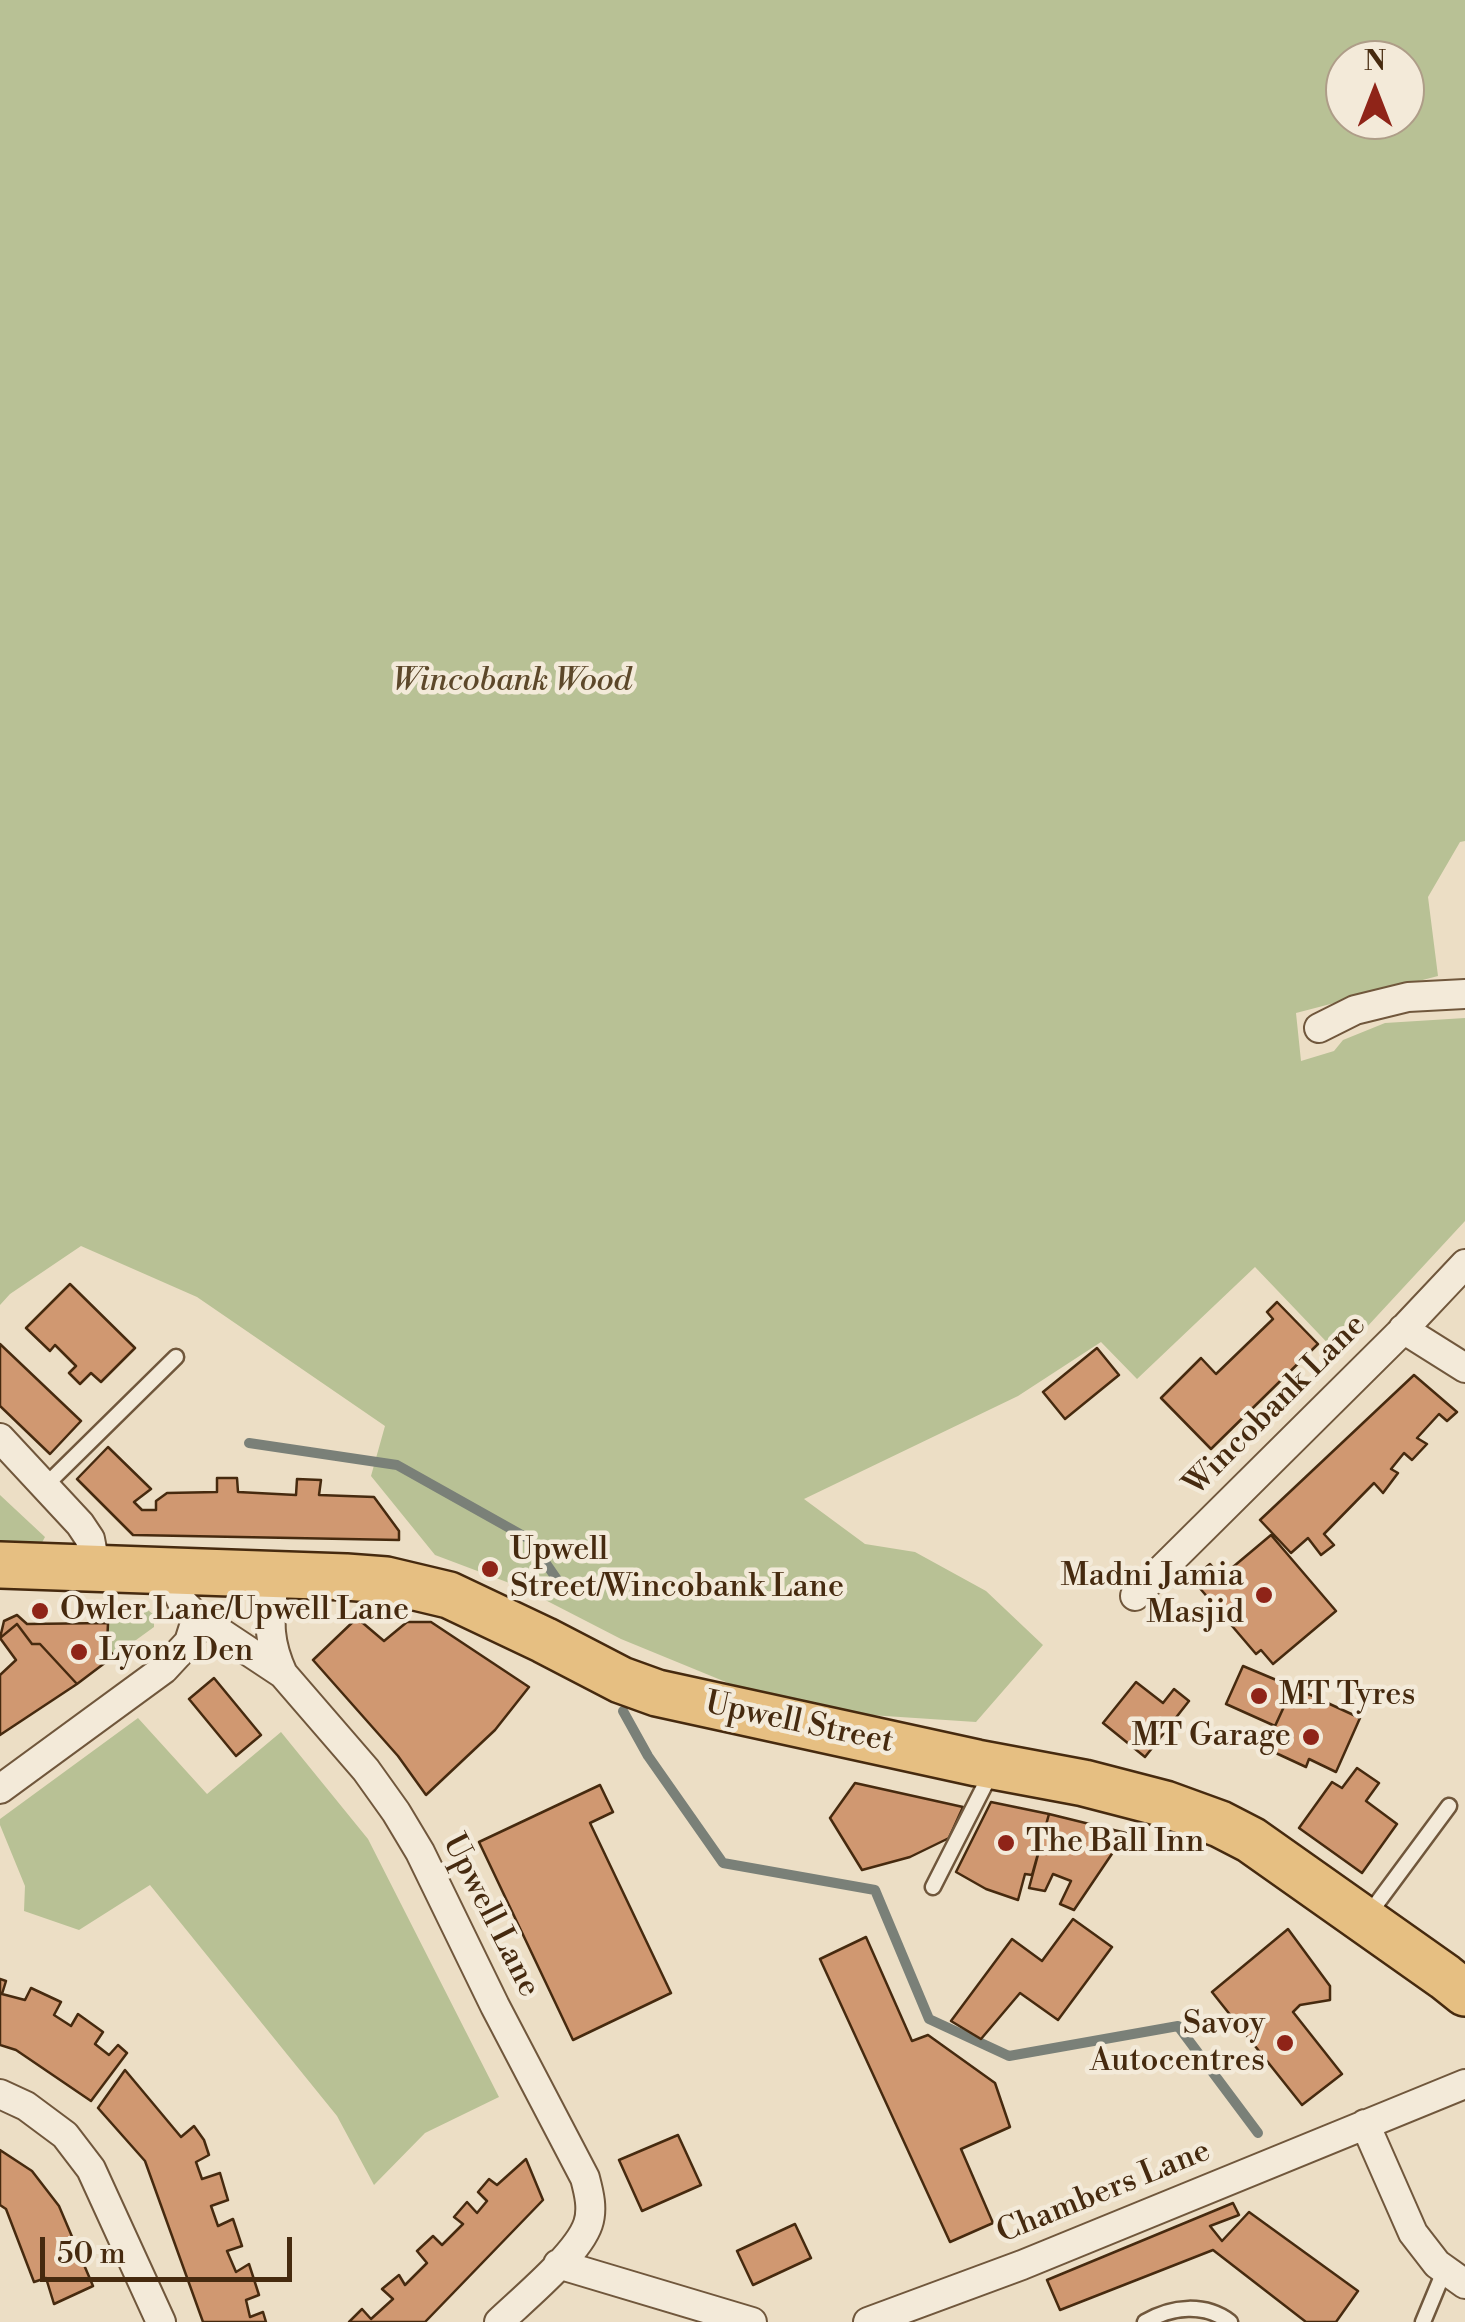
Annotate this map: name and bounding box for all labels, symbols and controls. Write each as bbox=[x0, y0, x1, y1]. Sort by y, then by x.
north arrow bbox=[1325, 40, 1425, 140]
text: N bbox=[1364, 44, 1386, 79]
park label: Wincobank Wood bbox=[392, 663, 632, 701]
street label: Wincobank Lane bbox=[1177, 1307, 1375, 1505]
place label: Upwell Street/Wincobank Lane bbox=[510, 1532, 844, 1607]
marker: Upwell Street/Wincobank Lane bbox=[479, 1558, 501, 1580]
place label: Madni Jamia Masjid bbox=[1061, 1558, 1244, 1633]
marker: Madni Jamia Masjid bbox=[1253, 1584, 1275, 1606]
place label: Owler Lane/Upwell Lane bbox=[60, 1592, 409, 1630]
marker: Owler Lane/Upwell Lane bbox=[29, 1600, 51, 1622]
place label: Lyonz Den bbox=[99, 1633, 253, 1671]
marker: Lyonz Den bbox=[68, 1641, 90, 1663]
place label: MT Tyres bbox=[1279, 1677, 1415, 1715]
street label: Upwell Street bbox=[701, 1685, 897, 1763]
marker: MT Tyres bbox=[1248, 1685, 1270, 1707]
place label: MT Garage bbox=[1132, 1718, 1291, 1756]
marker: MT Garage bbox=[1300, 1726, 1322, 1748]
place label: The Ball Inn bbox=[1026, 1824, 1204, 1862]
street label: Upwell Lane bbox=[433, 1828, 547, 2004]
marker: The Ball Inn bbox=[995, 1832, 1017, 1854]
place label: Savoy Autocentres bbox=[1090, 2006, 1265, 2081]
marker: Savoy Autocentres bbox=[1274, 2032, 1296, 2054]
street label: Chambers Lane bbox=[992, 2133, 1216, 2253]
scale bar bbox=[45, 2217, 298, 2279]
text: 50 m bbox=[57, 2235, 126, 2273]

